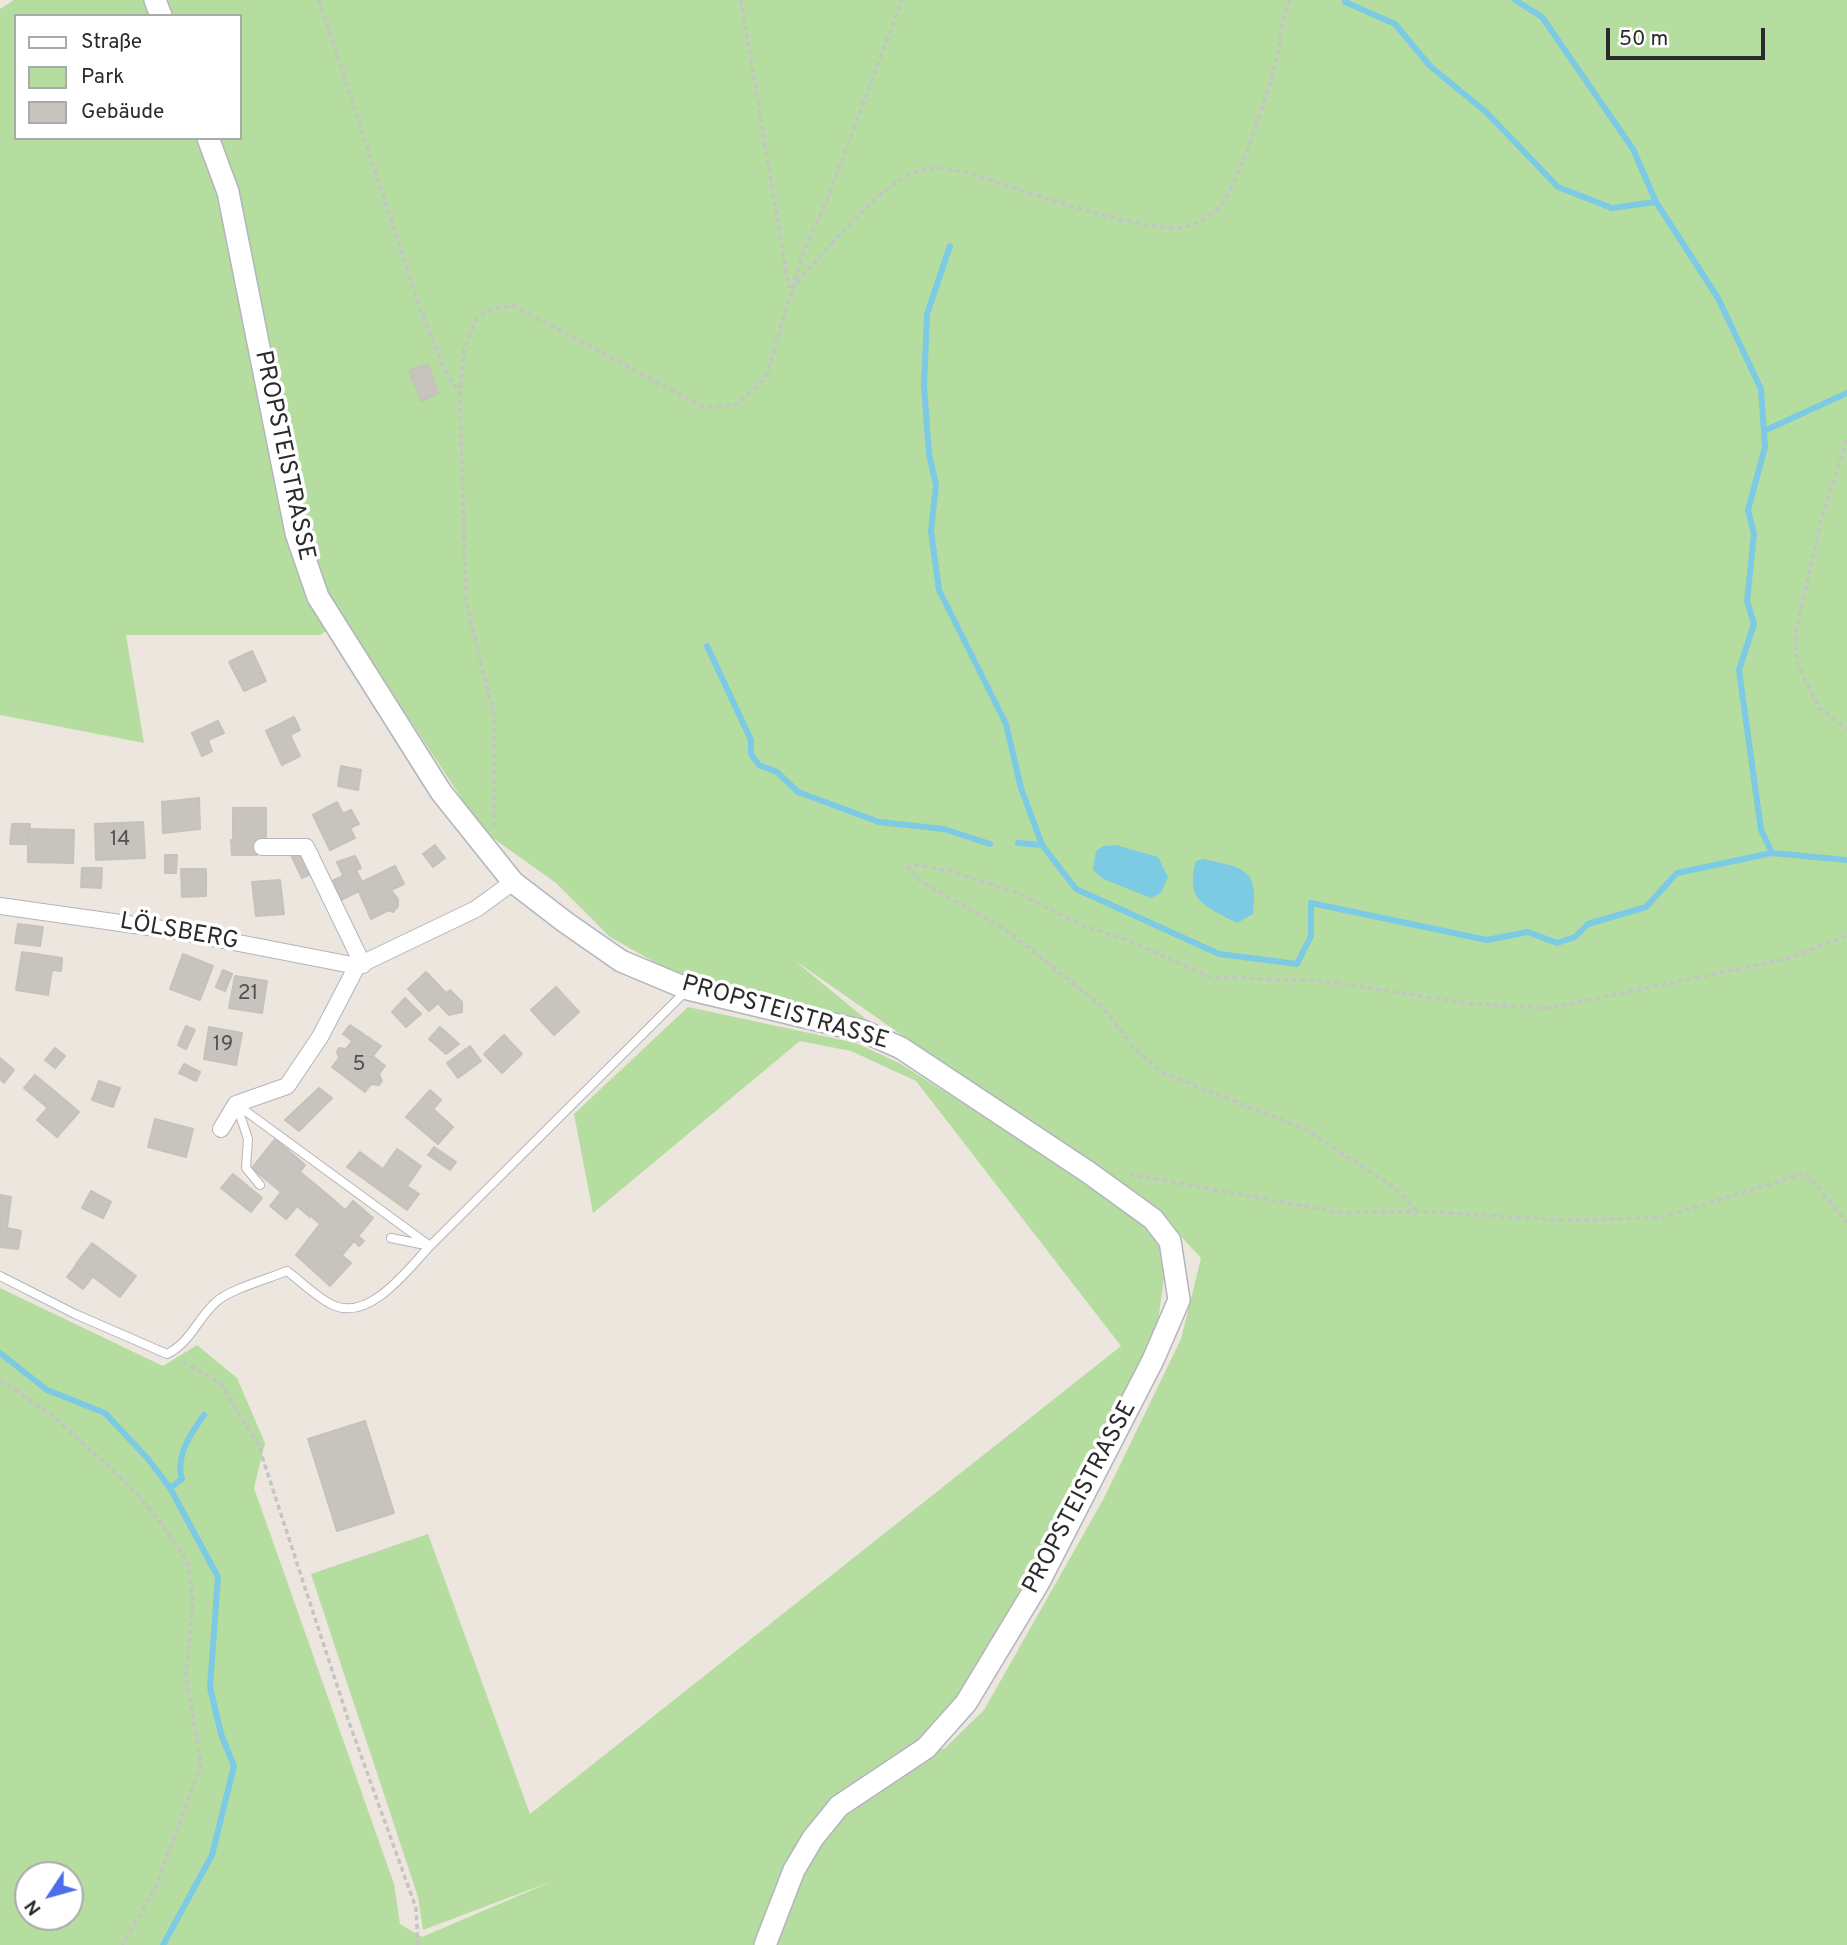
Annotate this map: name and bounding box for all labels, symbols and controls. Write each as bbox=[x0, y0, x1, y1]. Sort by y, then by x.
legend bbox=[14, 14, 242, 140]
scale bar bbox=[1609, 14, 1768, 58]
text: 50 m bbox=[1619, 26, 1668, 53]
text: Straße bbox=[81, 29, 142, 56]
text: Park bbox=[81, 64, 124, 91]
text: Gebäude bbox=[81, 99, 164, 126]
street label: PROPSTEISTRASSE bbox=[247, 348, 319, 564]
house number: 14 bbox=[110, 828, 130, 854]
street label: LÖLSBERG bbox=[117, 908, 241, 958]
street label: PROPSTEISTRASSE bbox=[678, 971, 892, 1057]
house number: 21 bbox=[238, 982, 258, 1008]
house number: 19 bbox=[213, 1033, 233, 1059]
house number: 5 bbox=[352, 1053, 366, 1079]
street label: PROPSTEISTRASSE bbox=[1018, 1397, 1144, 1599]
north arrow bbox=[14, 1861, 84, 1931]
text: N bbox=[20, 1895, 47, 1920]

